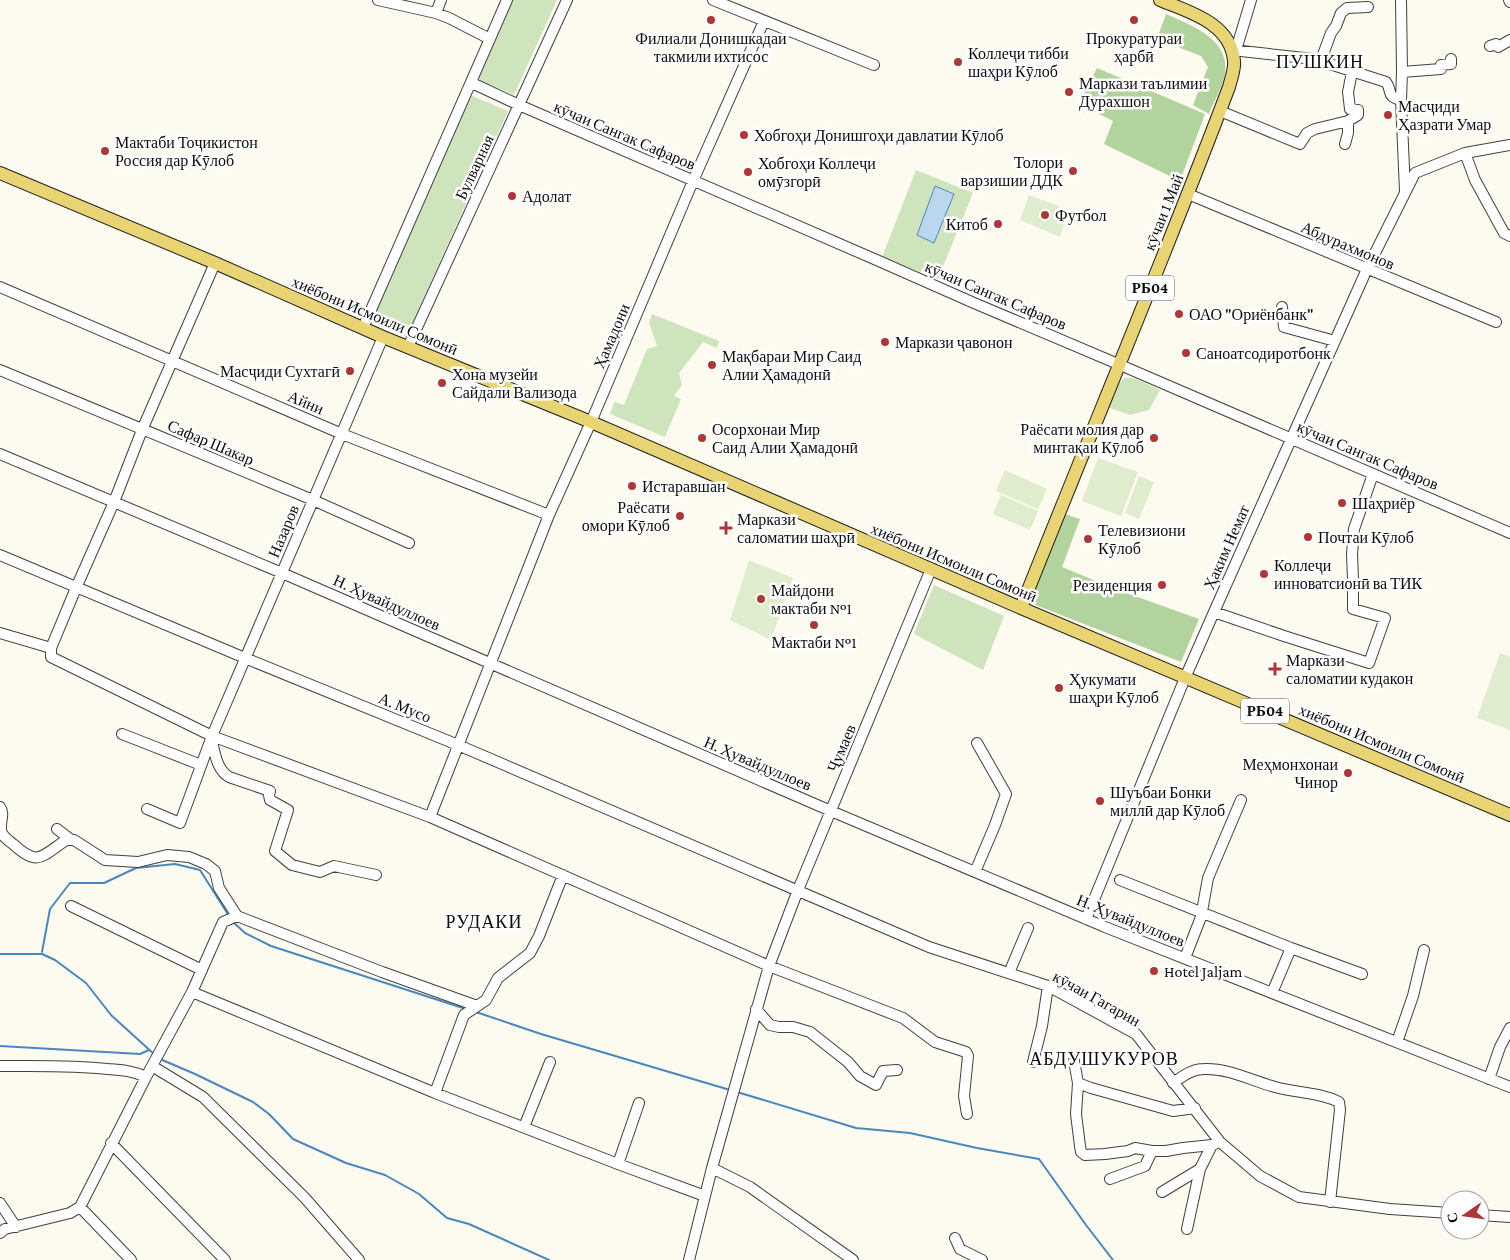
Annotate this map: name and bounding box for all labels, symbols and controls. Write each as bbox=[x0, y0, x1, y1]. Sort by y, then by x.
marker: Филиали Донишкадаи такмили ихтисос bbox=[705, 14, 717, 26]
marker: Прокуратураи ҳарбӣ bbox=[1128, 14, 1140, 26]
place label: Филиали Донишкадаи такмили ихтисос bbox=[635, 30, 787, 65]
place label: Прокуратураи ҳарбӣ bbox=[1086, 30, 1183, 66]
place label: Коллеҷи тибби шаҳри Кӯлоб bbox=[968, 45, 1069, 81]
district label: ПУШКИН bbox=[1276, 52, 1364, 72]
marker: Коллеҷи тибби шаҳри Кӯлоб bbox=[952, 56, 964, 68]
place label: Маркази таълимии Дурахшон bbox=[1079, 75, 1208, 111]
marker: Маркази таълимии Дурахшон bbox=[1063, 86, 1075, 98]
street label: кӯчаи Сангак Сафаров bbox=[551, 98, 699, 174]
place label: Масҷиди Ҳазрати Умар bbox=[1398, 98, 1491, 134]
marker: Масҷиди Ҳазрати Умар bbox=[1382, 109, 1394, 121]
place label: Хобгоҳи Донишгоҳи давлатии Кӯлоб bbox=[754, 127, 1004, 145]
marker: Хобгоҳи Донишгоҳи давлатии Кӯлоб bbox=[738, 129, 750, 141]
street label: Булварная bbox=[452, 132, 498, 203]
place label: Мактаби Тоҷикистон Россия дар Кӯлоб bbox=[115, 134, 258, 170]
marker: Мактаби Тоҷикистон Россия дар Кӯлоб bbox=[99, 145, 111, 157]
place label: Толори варзишии ДДК bbox=[961, 154, 1063, 190]
place label: Хобгоҳи Коллеҷи омӯзгорӣ bbox=[758, 155, 876, 191]
marker: Толори варзишии ДДК bbox=[1067, 165, 1079, 177]
marker: Хобгоҳи Коллеҷи омӯзгорӣ bbox=[742, 166, 754, 178]
street label: кӯчаи 1 Май bbox=[1140, 171, 1188, 253]
place label: Адолат bbox=[522, 188, 571, 206]
marker: Адолат bbox=[506, 190, 518, 202]
place label: Футбол bbox=[1055, 207, 1107, 225]
marker: Футбол bbox=[1039, 209, 1051, 221]
place label: Китоб bbox=[946, 216, 988, 233]
marker: Китоб bbox=[992, 218, 1004, 230]
street label: Абдурахмонов bbox=[1298, 218, 1398, 274]
street label: кӯчаи Сангак Сафаров bbox=[922, 258, 1070, 334]
street label: хиёбони Исмоили Сомонӣ bbox=[289, 273, 461, 358]
road number: РБ04 bbox=[1126, 276, 1174, 300]
street label: Ҳамадони bbox=[590, 301, 634, 372]
place label: ОАО "Ориёнбанк" bbox=[1189, 306, 1314, 324]
marker: ОАО "Ориёнбанк" bbox=[1173, 308, 1185, 320]
place label: Маркази ҷавонон bbox=[895, 334, 1013, 352]
marker: Маркази ҷавонон bbox=[879, 336, 891, 348]
place label: Саноатсодиротбонк bbox=[1196, 345, 1331, 363]
marker: Саноатсодиротбонк bbox=[1180, 347, 1192, 359]
place label: Мақбараи Мир Саид Алии Ҳамадонӣ bbox=[722, 348, 861, 384]
marker: Мақбараи Мир Саид Алии Ҳамадонӣ bbox=[706, 359, 718, 371]
place label: Масҷиди Сухтагӣ bbox=[220, 363, 340, 381]
marker: Масҷиди Сухтагӣ bbox=[344, 365, 356, 377]
place label: Хона музейи Сайдали Вализода bbox=[452, 366, 577, 402]
marker: Хона музейи Сайдали Вализода bbox=[436, 377, 448, 389]
street label: Айни bbox=[285, 387, 327, 418]
street label: Сафар Шакар bbox=[165, 417, 257, 469]
street label: кӯчаи Сангак Сафаров bbox=[1294, 418, 1442, 494]
place label: Осорхонаи Мир Саид Алии Ҳамадонӣ bbox=[712, 421, 859, 457]
place label: Раёсати молия дар минтақаи Кӯлоб bbox=[1020, 421, 1144, 457]
marker: Осорхонаи Мир Саид Алии Ҳамадонӣ bbox=[696, 432, 708, 444]
marker: Раёсати молия дар минтақаи Кӯлоб bbox=[1148, 432, 1160, 444]
place label: Истаравшан bbox=[642, 478, 726, 496]
marker: Истаравшан bbox=[626, 480, 638, 492]
place label: Шаҳриёр bbox=[1352, 495, 1415, 513]
marker: Шаҳриёр bbox=[1336, 497, 1348, 509]
place label: Раёсати омори Кӯлоб bbox=[582, 499, 670, 535]
street label: Назаров bbox=[265, 502, 303, 561]
street label: Ҳаким Немат bbox=[1200, 502, 1254, 592]
marker: Раёсати омори Кӯлоб bbox=[674, 510, 686, 522]
place label: Маркази саломатии шаҳрӣ bbox=[737, 511, 855, 547]
street label: хиёбони Исмоили Сомонӣ bbox=[868, 520, 1040, 605]
marker: Маркази саломатии шаҳрӣ bbox=[719, 521, 733, 535]
place label: Телевизиони Кӯлоб bbox=[1098, 522, 1186, 558]
place label: Почтаи Кӯлоб bbox=[1318, 529, 1414, 547]
marker: Почтаи Кӯлоб bbox=[1302, 531, 1314, 543]
marker: Телевизиони Кӯлоб bbox=[1082, 533, 1094, 545]
place label: Коллеҷи инноватсионӣ ва ТИК bbox=[1274, 557, 1422, 592]
marker: Коллеҷи инноватсионӣ ва ТИК bbox=[1258, 568, 1270, 580]
street label: Н. Ҳувайдуллоев bbox=[330, 571, 443, 635]
place label: Резиденция bbox=[1073, 577, 1153, 595]
marker: Резиденция bbox=[1156, 579, 1168, 591]
place label: Майдони мактаби №1 bbox=[771, 582, 852, 617]
marker: Майдони мактаби №1 bbox=[755, 593, 767, 605]
marker: Мактаби №1 bbox=[808, 619, 820, 631]
place label: Мактаби №1 bbox=[772, 634, 856, 651]
place label: Маркази саломатии кудакон bbox=[1286, 652, 1414, 688]
marker: Маркази саломатии кудакон bbox=[1268, 662, 1282, 676]
place label: Ҳукумати шаҳри Кӯлоб bbox=[1069, 671, 1159, 707]
marker: Ҳукумати шаҳри Кӯлоб bbox=[1053, 682, 1065, 694]
street label: А. Мусо bbox=[376, 689, 434, 727]
road number: РБ04 bbox=[1241, 698, 1289, 724]
street label: хиёбони Исмоили Сомонӣ bbox=[1296, 701, 1468, 786]
street label: Ҷумаев bbox=[824, 721, 860, 775]
street label: Н. Ҳувайдуллоев bbox=[701, 733, 814, 795]
place label: Меҳмонхонаи Чинор bbox=[1243, 756, 1338, 792]
marker: Меҳмонхонаи Чинор bbox=[1342, 767, 1354, 779]
place label: Шуъбаи Бонки миллӣ дар Кӯлоб bbox=[1110, 784, 1225, 820]
marker: Шуъбаи Бонки миллӣ дар Кӯлоб bbox=[1094, 795, 1106, 807]
street label: Н. Ҳувайдуллоев bbox=[1074, 891, 1188, 951]
district label: РУДАКИ bbox=[446, 912, 522, 932]
place label: Hotel Jaljam bbox=[1164, 963, 1243, 981]
marker: Hotel Jaljam bbox=[1148, 965, 1160, 977]
street label: кӯчаи Гагарин bbox=[1050, 967, 1144, 1031]
district label: АБДУШУКУРОВ bbox=[1029, 1049, 1179, 1069]
north arrow bbox=[1440, 1190, 1490, 1240]
text: С bbox=[1443, 1211, 1461, 1225]

